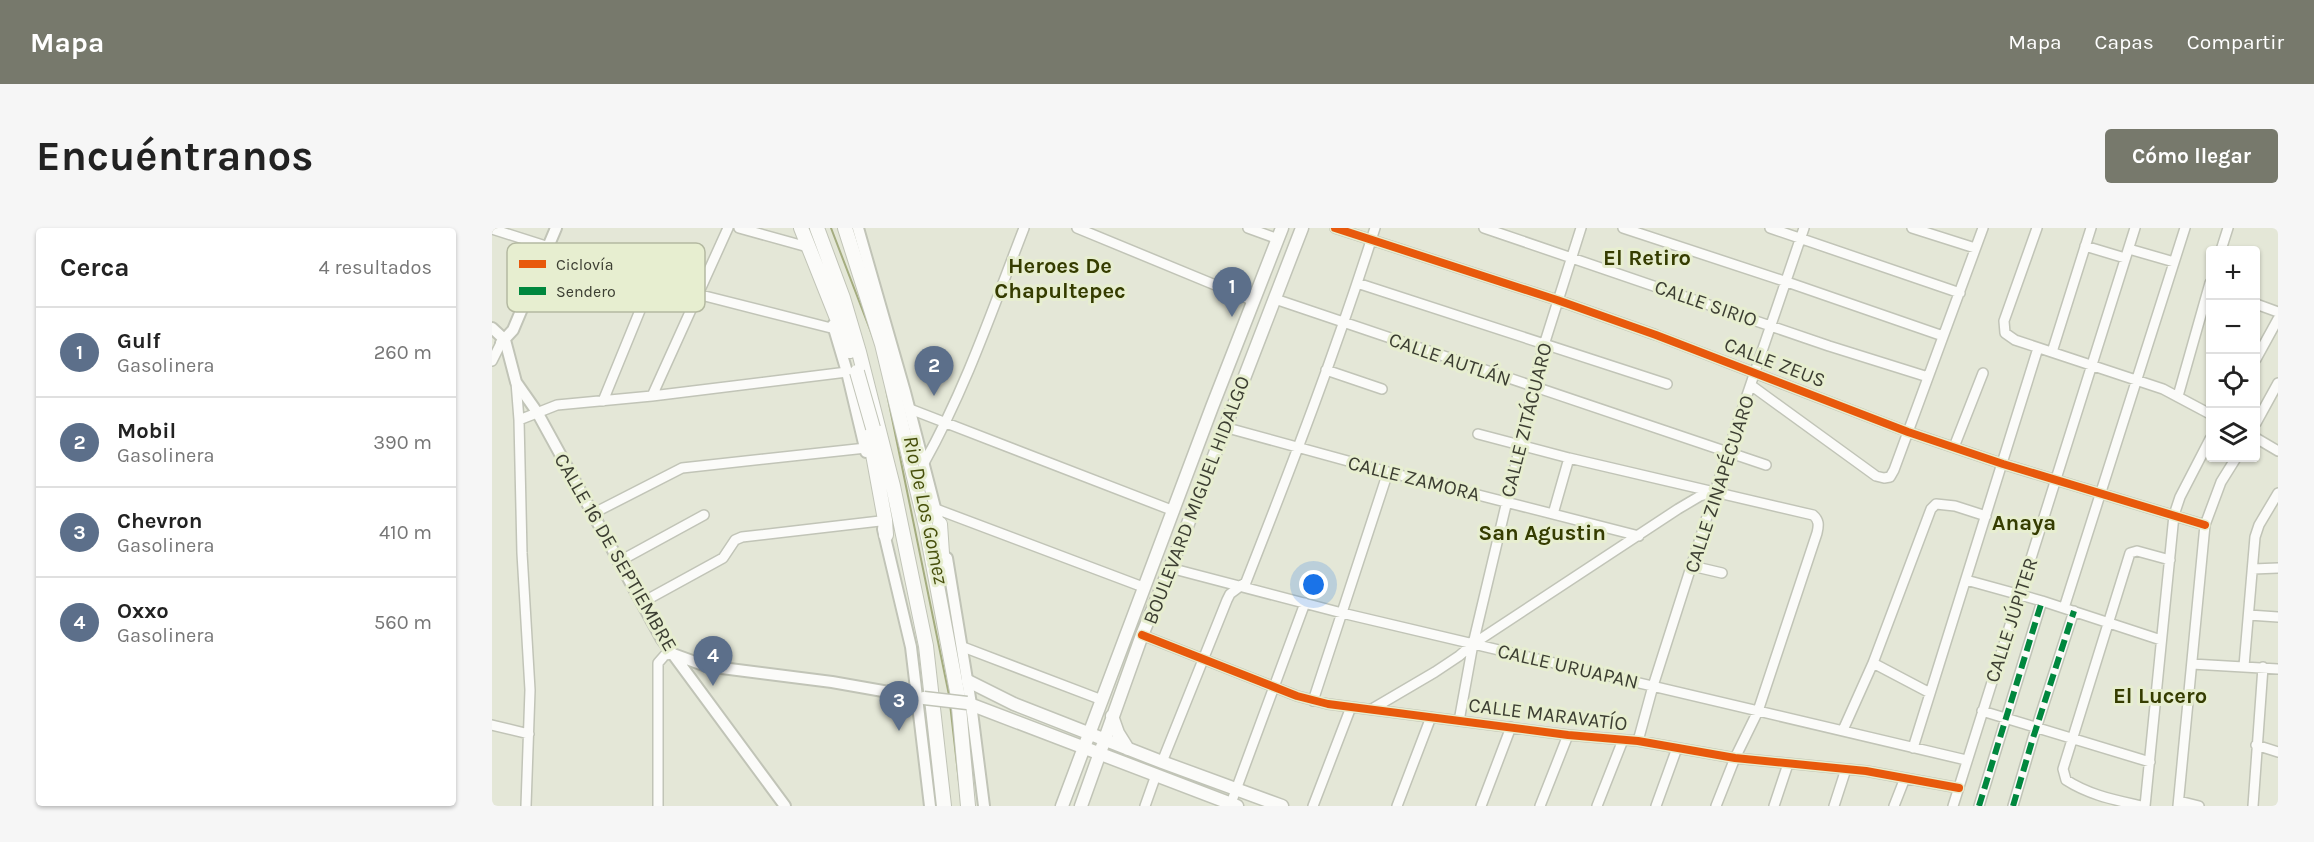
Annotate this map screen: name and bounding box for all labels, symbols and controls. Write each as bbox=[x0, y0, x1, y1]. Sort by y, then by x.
text: Mapa bbox=[30, 26, 104, 59]
text: Mapa bbox=[2008, 30, 2062, 54]
text: Capas bbox=[2095, 30, 2154, 54]
text: Compartir bbox=[2187, 30, 2284, 54]
button: Cómo llegar bbox=[2105, 129, 2278, 183]
text: Encuéntranos bbox=[36, 131, 314, 181]
legend bbox=[507, 243, 705, 312]
district label: El Retiro bbox=[1603, 245, 1691, 271]
map controls bbox=[2206, 246, 2260, 462]
button: + bbox=[2206, 246, 2260, 300]
text: Cerca bbox=[60, 252, 129, 283]
district label: Heroes De Chapultepec bbox=[994, 253, 1126, 304]
text: Ciclovía bbox=[556, 255, 614, 274]
text: 4 resultados bbox=[319, 256, 432, 279]
pin: 1 bbox=[1212, 268, 1252, 317]
street label: CALLE SIRIO bbox=[1652, 275, 1760, 332]
text: Sendero bbox=[556, 282, 616, 301]
button: − bbox=[2206, 300, 2260, 354]
street label: CALLE AUTLÁN bbox=[1386, 327, 1514, 391]
text: Gulf bbox=[117, 328, 160, 354]
street label: CALLE ZEUS bbox=[1721, 333, 1829, 392]
street label: CALLE ZITÁCUARO bbox=[1495, 340, 1557, 500]
text: 1 bbox=[76, 341, 83, 364]
text: 260 m bbox=[374, 341, 432, 364]
pin: 2 bbox=[914, 346, 954, 396]
text: Gasolinera bbox=[117, 354, 214, 377]
button: locate bbox=[2206, 354, 2260, 408]
street label: BOULEVARD MIGUEL HIDALGO bbox=[1138, 373, 1254, 627]
street label: CALLE ZINAPÉCUARO bbox=[1679, 392, 1759, 576]
button: layers bbox=[2206, 408, 2260, 462]
text: Mobil bbox=[117, 418, 176, 444]
text: 2 bbox=[73, 431, 86, 454]
text: 390 m bbox=[373, 431, 432, 454]
water label: Rio De Los Gomez bbox=[899, 434, 953, 586]
text: Gasolinera bbox=[117, 444, 214, 467]
street label: CALLE 16 DE SEPTIEMBRE bbox=[549, 449, 682, 655]
street label: CALLE ZAMORA bbox=[1345, 451, 1482, 506]
text: Chevron bbox=[117, 508, 203, 534]
district label: Anaya bbox=[1992, 510, 2056, 536]
district label: San Agustin bbox=[1478, 520, 1606, 546]
text: 3 bbox=[73, 521, 86, 544]
text: 410 m bbox=[379, 521, 432, 544]
text: Gasolinera bbox=[117, 534, 214, 557]
street label: CALLE JÚPITER bbox=[1980, 555, 2042, 685]
your location bbox=[1299, 570, 1328, 599]
text: Oxxo bbox=[117, 598, 169, 624]
text: 4 bbox=[74, 611, 85, 634]
text: 560 m bbox=[374, 611, 432, 634]
text: Gasolinera bbox=[117, 624, 214, 647]
pin: 4 bbox=[694, 636, 732, 686]
street label: CALLE URUAPAN bbox=[1495, 639, 1641, 694]
pin: 3 bbox=[880, 682, 918, 731]
district label: El Lucero bbox=[2113, 683, 2207, 709]
street label: CALLE MARAVATÍO bbox=[1467, 692, 1629, 736]

